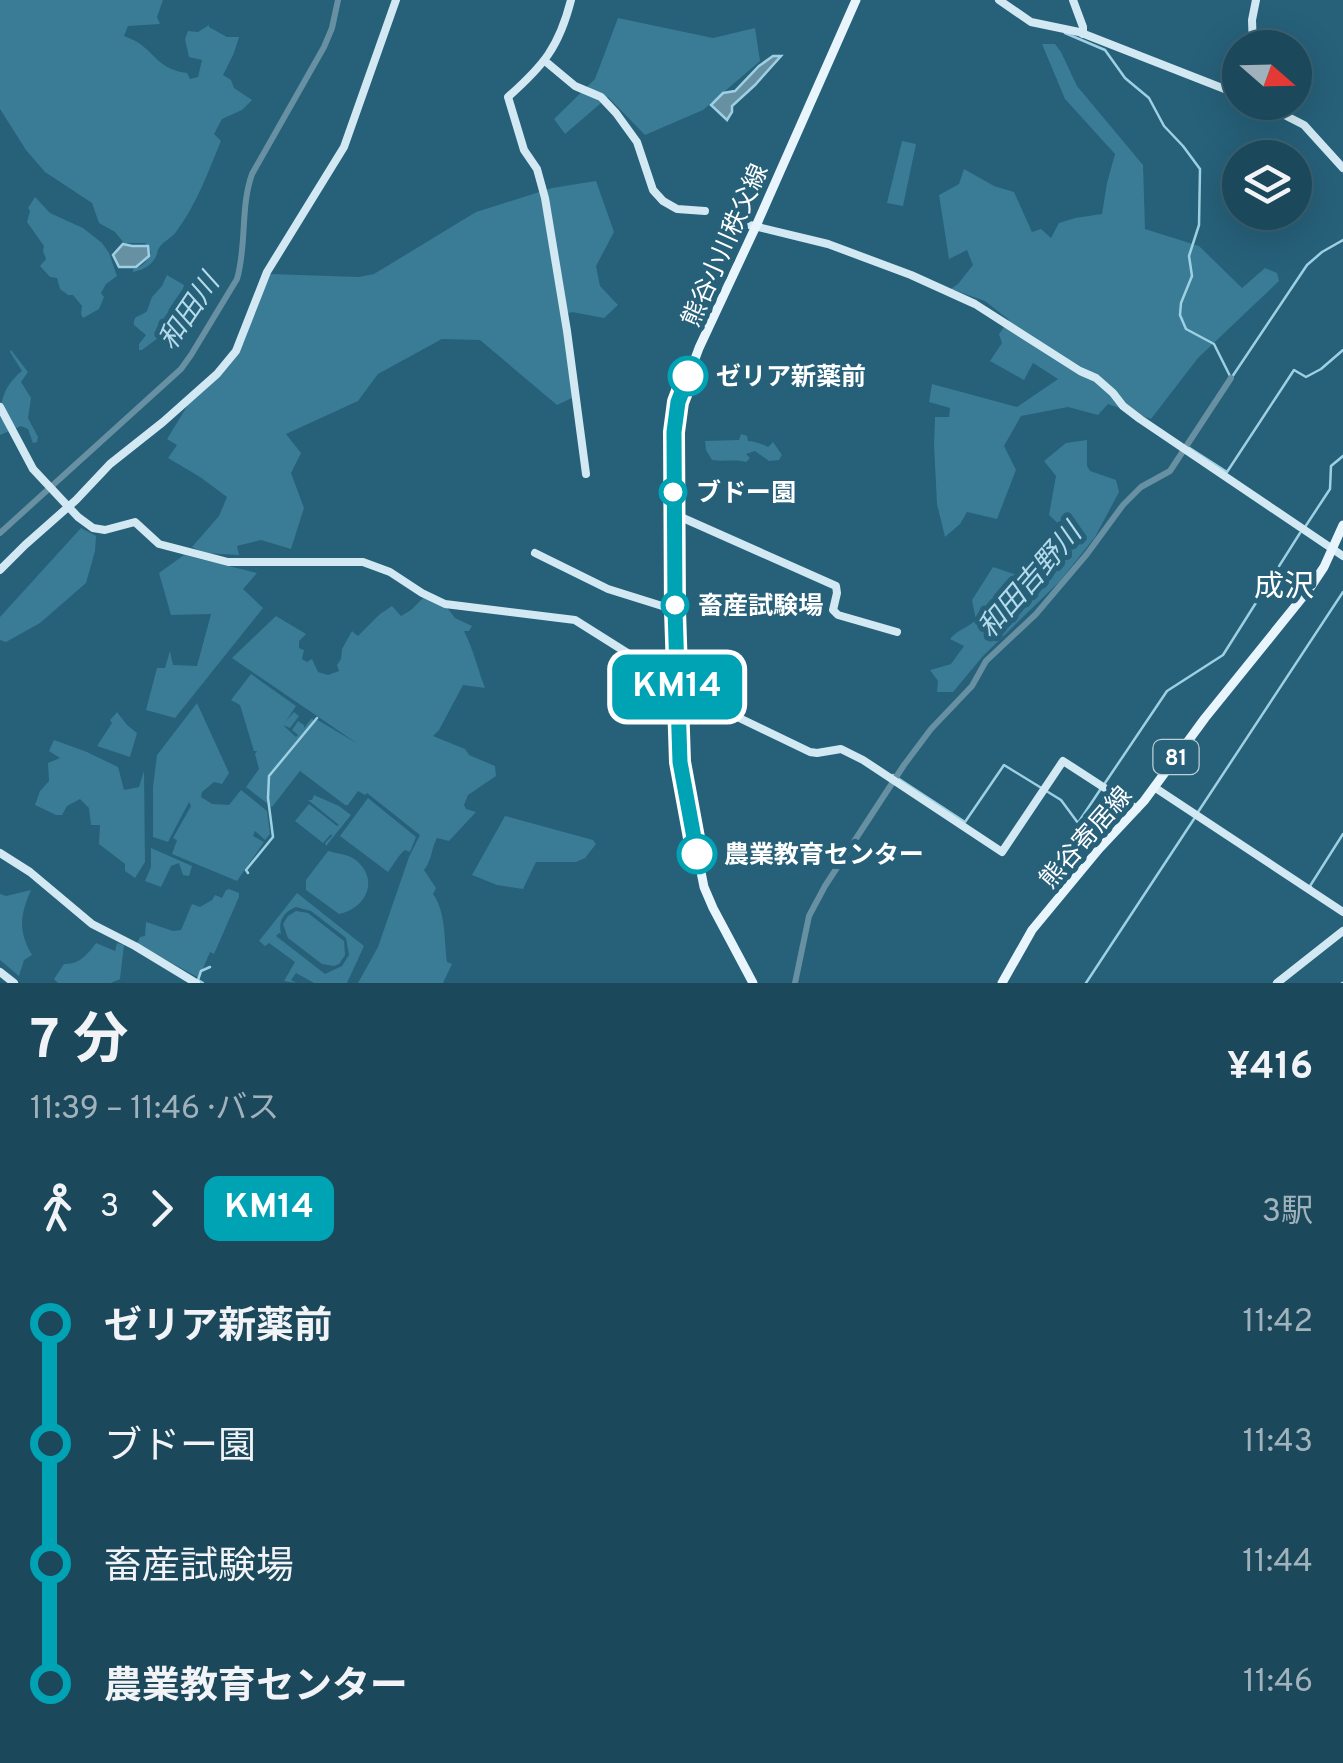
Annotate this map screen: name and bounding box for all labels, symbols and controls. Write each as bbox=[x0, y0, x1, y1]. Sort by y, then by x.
north arrow bbox=[1222, 30, 1312, 120]
map controls bbox=[1222, 30, 1312, 230]
button: layers bbox=[1222, 140, 1312, 230]
street label: 熊谷小川秩父線 bbox=[677, 160, 777, 333]
water label: 和田川 bbox=[152, 265, 231, 358]
marker: ゼリア新薬前 bbox=[669, 357, 707, 395]
place label: ゼリア新薬前 bbox=[716, 363, 866, 395]
marker: ブドー園 bbox=[660, 479, 686, 505]
place label: ブドー園 bbox=[696, 479, 796, 511]
water label: 和田吉野川 bbox=[972, 515, 1093, 647]
district label: 成沢 bbox=[1254, 570, 1314, 607]
marker: 畜産試験場 bbox=[662, 592, 688, 618]
place label: 畜産試験場 bbox=[698, 592, 823, 624]
line badge: KM14 bbox=[607, 654, 747, 720]
text: KM14 bbox=[632, 665, 722, 709]
road number: 81 bbox=[1154, 740, 1198, 774]
street label: 熊谷寄居線 bbox=[1034, 781, 1140, 897]
marker: 農業教育センター bbox=[678, 835, 716, 873]
place label: 農業教育センター bbox=[724, 841, 924, 873]
text: 7 分 bbox=[30, 1008, 128, 1078]
text: ¥416 bbox=[1227, 1044, 1313, 1093]
text: 11:39 – 11:46 · バス bbox=[30, 1090, 279, 1130]
icon: walk bbox=[30, 1181, 85, 1236]
icon: forward bbox=[134, 1181, 189, 1236]
text: KM14 bbox=[224, 1186, 314, 1230]
text: 3 bbox=[100, 1188, 119, 1228]
text: 3駅 bbox=[1262, 1193, 1313, 1233]
text: 11:42 bbox=[1242, 1303, 1313, 1343]
text: ゼリア新薬前 bbox=[104, 1304, 332, 1353]
text: 11:43 bbox=[1243, 1423, 1313, 1463]
text: ブドー園 bbox=[104, 1424, 256, 1473]
text: 11:44 bbox=[1242, 1543, 1313, 1583]
text: 畜産試験場 bbox=[104, 1544, 294, 1593]
text: 11:46 bbox=[1243, 1663, 1313, 1703]
text: 農業教育センター bbox=[104, 1664, 408, 1713]

